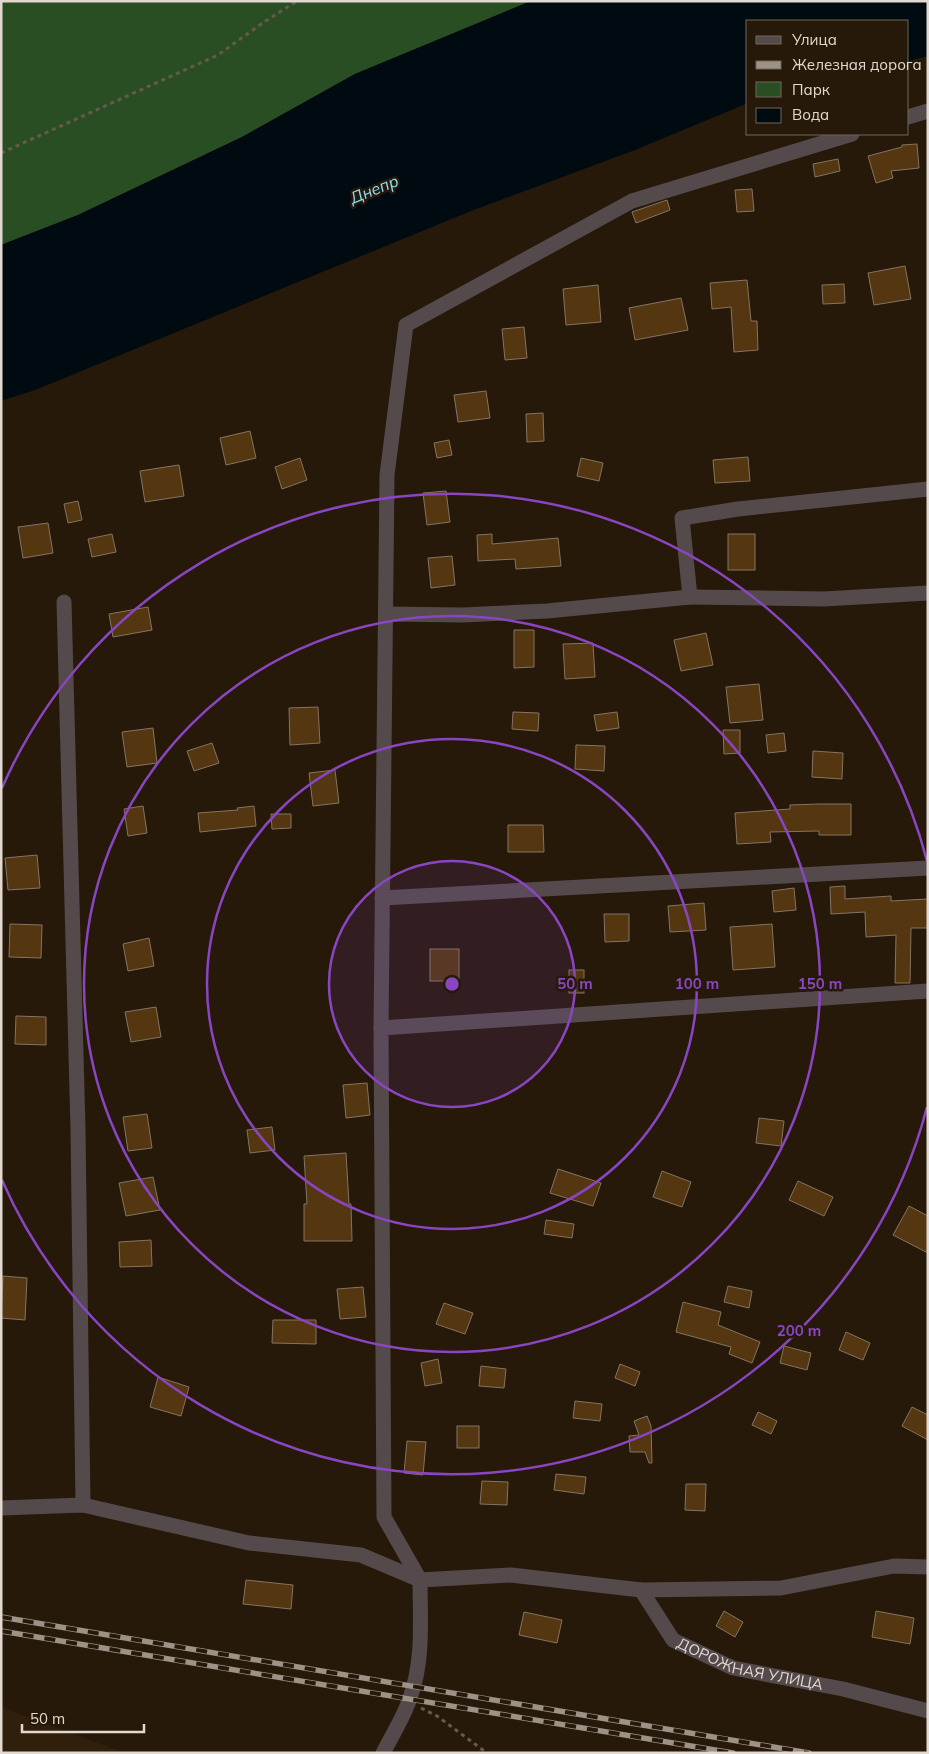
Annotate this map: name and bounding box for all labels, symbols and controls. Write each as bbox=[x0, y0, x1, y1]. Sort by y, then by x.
legend bbox=[746, 20, 909, 135]
text: Улица bbox=[791, 30, 837, 49]
text: Железная дорога bbox=[792, 55, 922, 74]
text: Парк bbox=[792, 80, 831, 99]
text: Вода bbox=[792, 105, 829, 124]
water label: Днепр bbox=[346, 170, 401, 208]
text: 50 m bbox=[557, 974, 593, 993]
text: 100 m bbox=[675, 974, 719, 993]
text: 150 m bbox=[798, 974, 842, 993]
centre of rings bbox=[443, 975, 461, 993]
text: 200 m bbox=[777, 1321, 821, 1340]
street label: ДОРОЖНАЯ УЛИЦА bbox=[674, 1633, 825, 1694]
scale bar bbox=[22, 1702, 145, 1734]
text: 50 m bbox=[30, 1709, 65, 1728]

